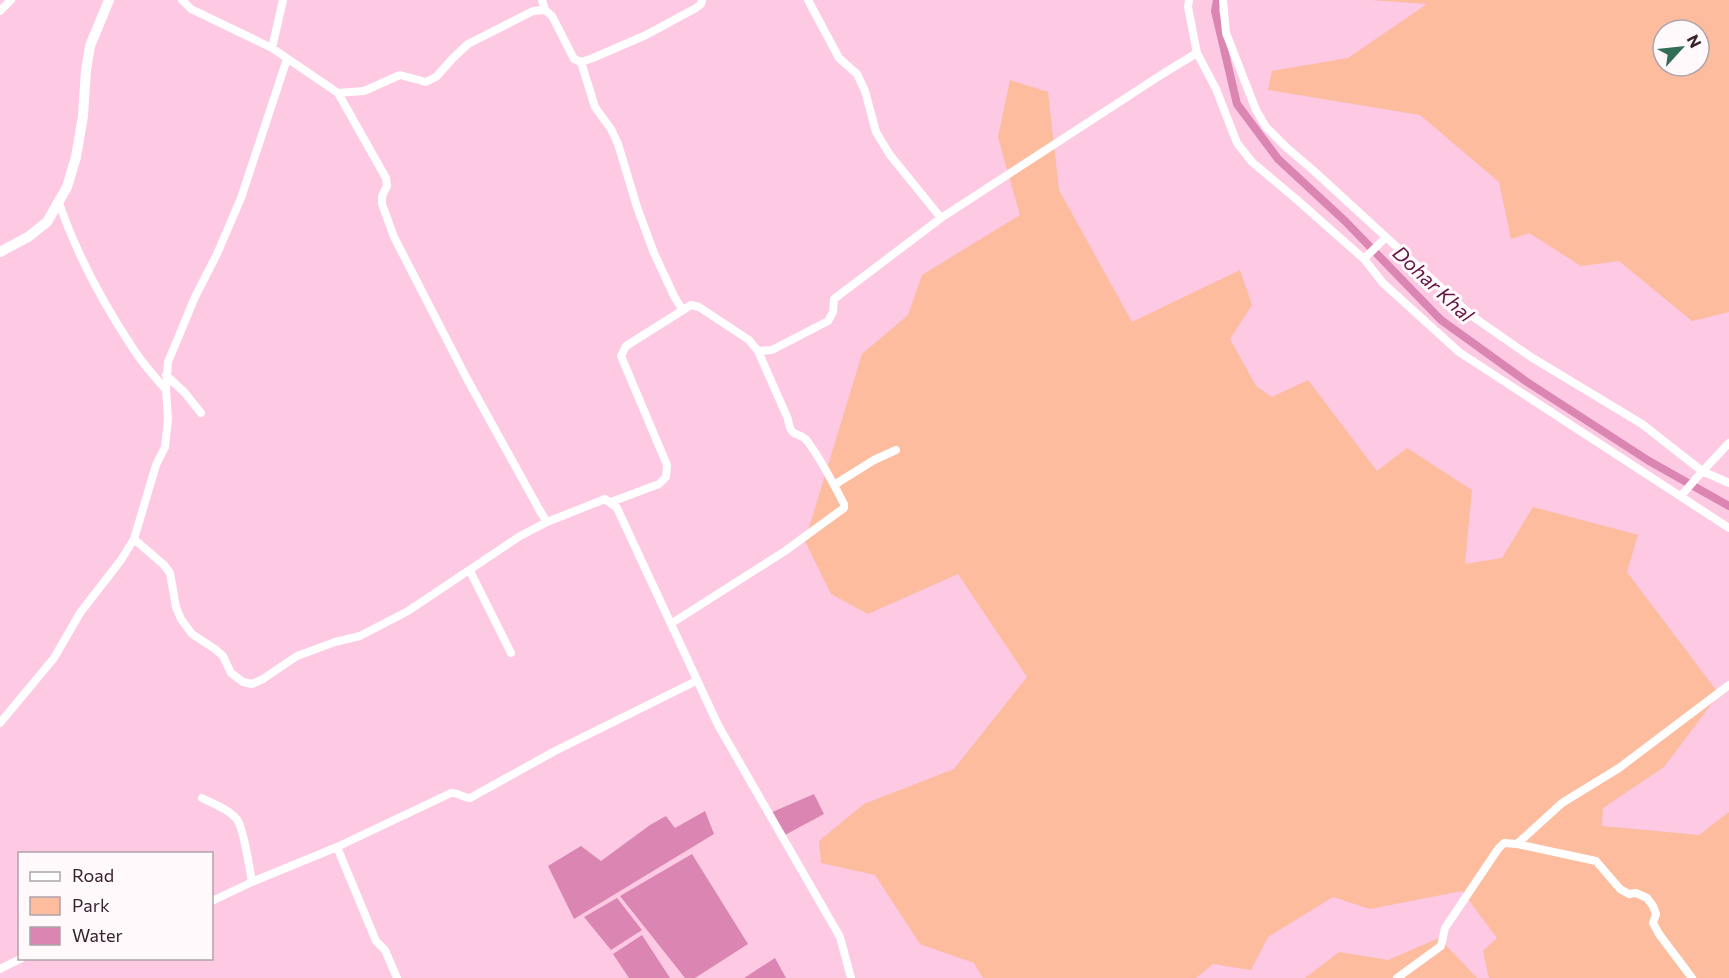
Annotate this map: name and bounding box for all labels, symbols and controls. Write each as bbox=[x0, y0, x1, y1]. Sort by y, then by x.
north arrow bbox=[1651, 18, 1711, 78]
text: N bbox=[1684, 31, 1706, 51]
water label: Dohar Khal bbox=[1389, 240, 1479, 327]
legend bbox=[18, 852, 213, 960]
text: Road bbox=[72, 864, 114, 886]
text: Park bbox=[72, 894, 110, 916]
text: Water bbox=[72, 924, 123, 946]

